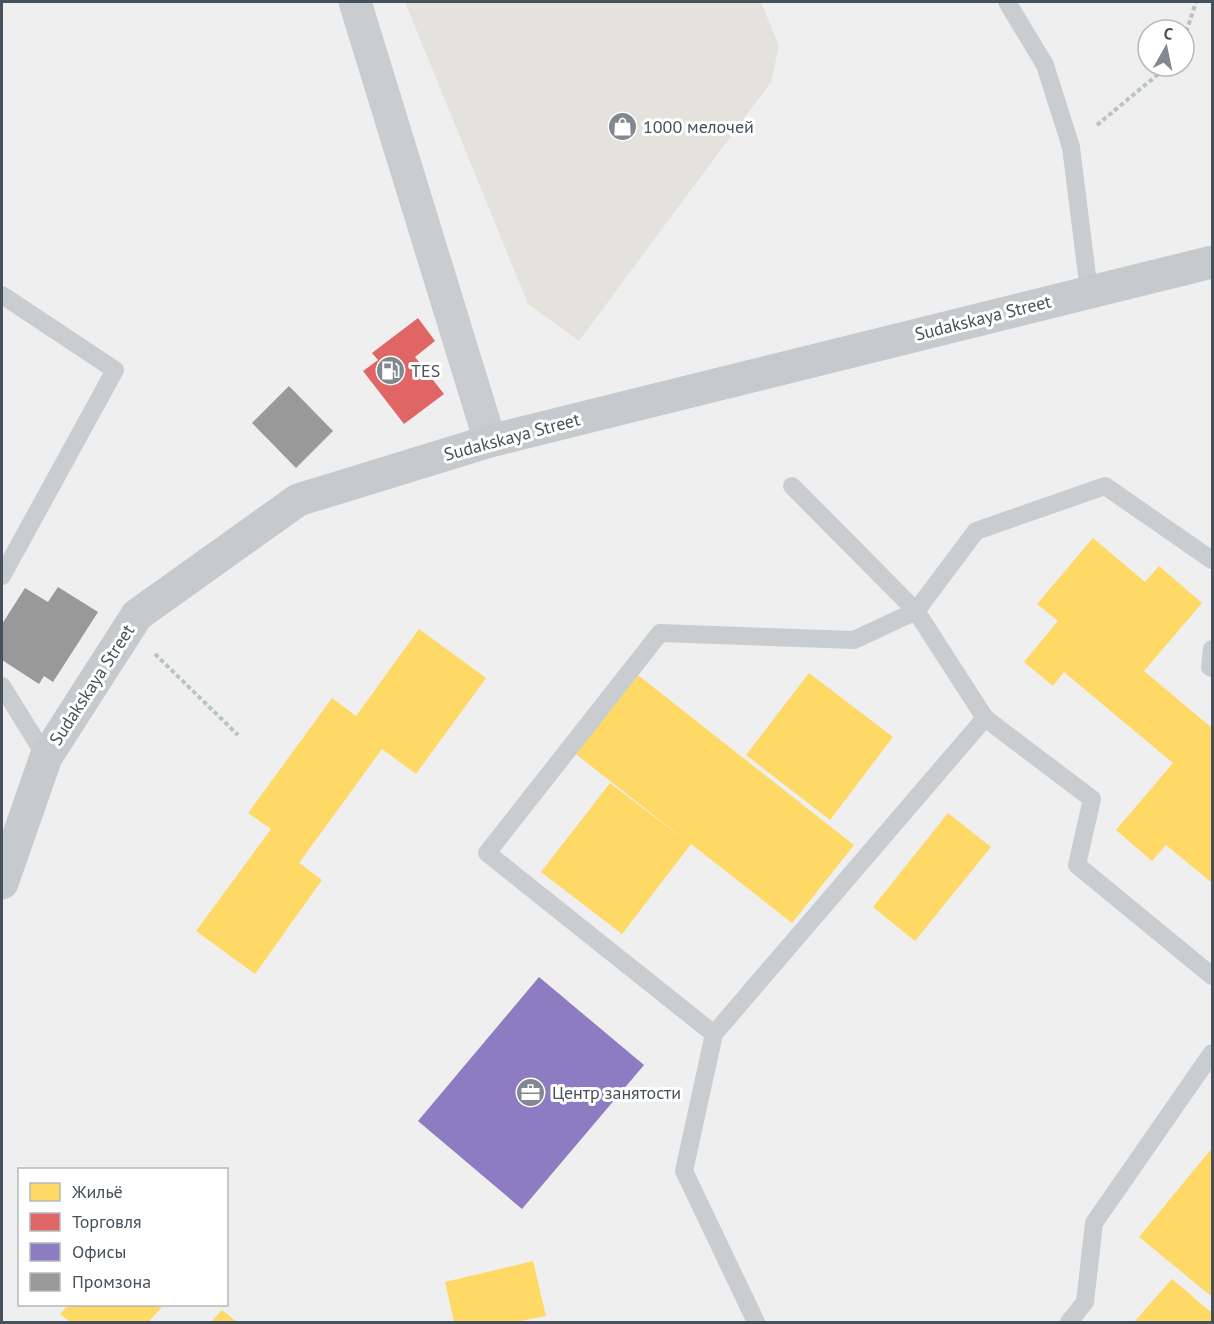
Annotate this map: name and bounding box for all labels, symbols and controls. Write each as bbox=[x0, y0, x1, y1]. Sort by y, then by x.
north arrow bbox=[1136, 18, 1196, 78]
text: С bbox=[1162, 23, 1174, 44]
shop icon: 1000 мелочей bbox=[606, 111, 638, 143]
place label: 1000 мелочей bbox=[643, 115, 754, 138]
street label: Sudakskaya Street bbox=[912, 289, 1053, 346]
fuel station icon: TES bbox=[374, 355, 406, 387]
place label: TES bbox=[411, 359, 440, 382]
street label: Sudakskaya Street bbox=[441, 407, 582, 466]
street label: Sudakskaya Street bbox=[44, 620, 139, 750]
office icon: Центр занятости bbox=[515, 1077, 547, 1109]
place label: Центр занятости bbox=[552, 1081, 681, 1104]
legend bbox=[18, 1168, 228, 1306]
text: Жильё bbox=[71, 1180, 123, 1203]
text: Торговля bbox=[72, 1210, 142, 1233]
text: Офисы bbox=[72, 1240, 126, 1263]
text: Промзона bbox=[72, 1270, 151, 1293]

